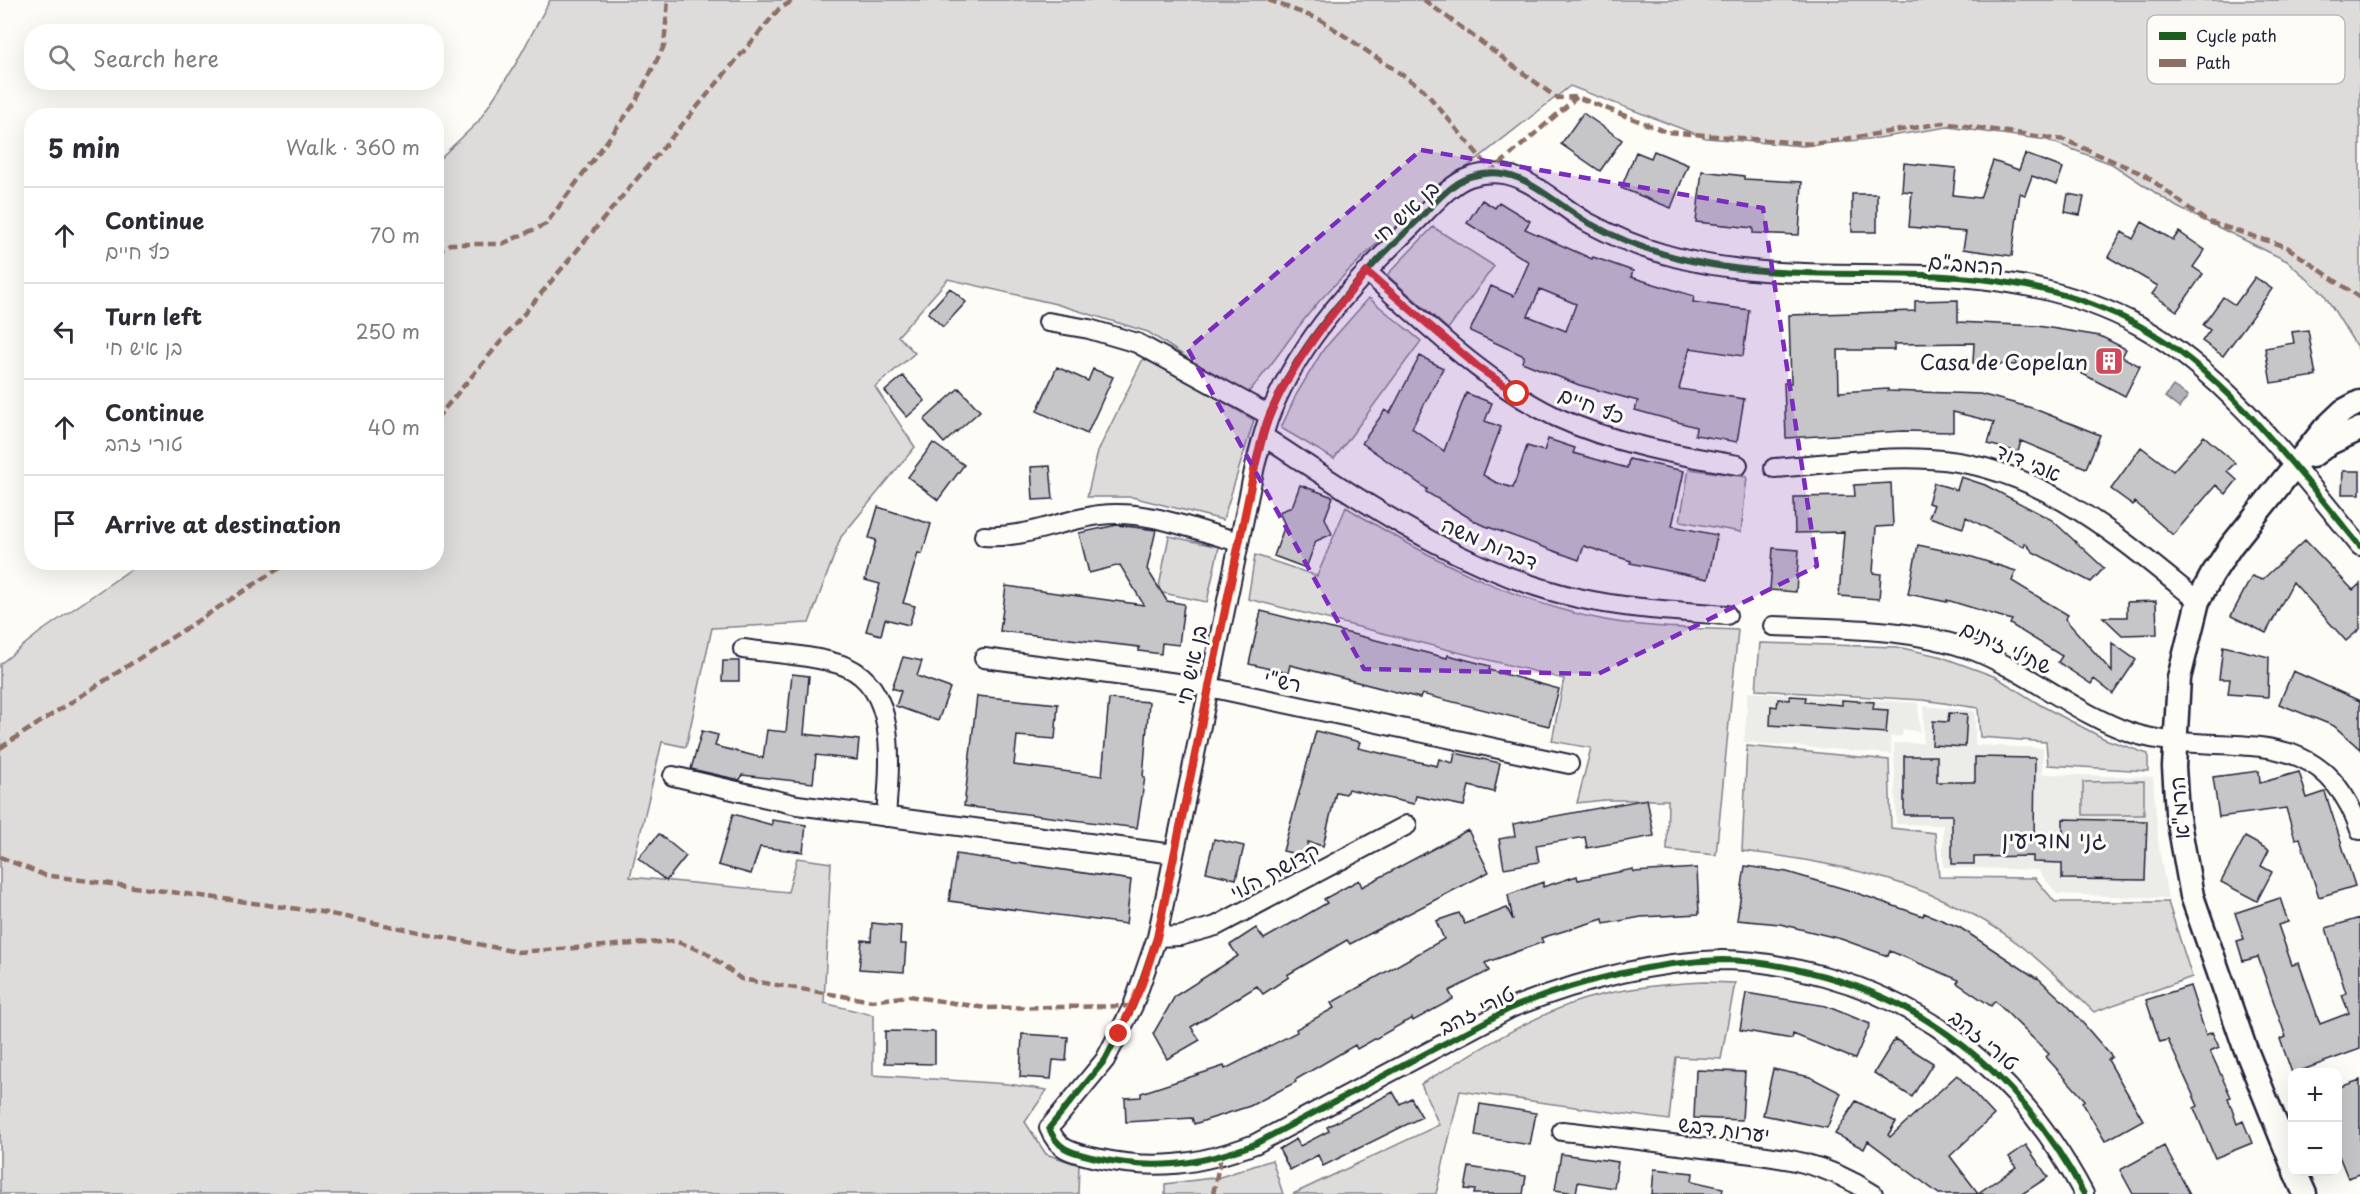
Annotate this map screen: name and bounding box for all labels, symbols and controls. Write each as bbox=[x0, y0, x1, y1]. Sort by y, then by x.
legend bbox=[2147, 15, 2345, 84]
text: Cycle path bbox=[2196, 23, 2277, 47]
search box bbox=[24, 24, 444, 90]
icon: search bbox=[45, 41, 78, 74]
text: Search here bbox=[93, 41, 219, 74]
text: Path bbox=[2196, 50, 2231, 74]
text: 5 min bbox=[48, 128, 120, 167]
text: Walk · 360 m bbox=[286, 132, 420, 162]
street label: בן איש חי bbox=[1364, 172, 1446, 250]
text: Continue bbox=[105, 203, 204, 236]
icon: ahead bbox=[48, 219, 81, 252]
text: 70 m bbox=[370, 220, 420, 250]
text: כף חיים bbox=[105, 236, 170, 266]
street label: הרמב"ם bbox=[1927, 244, 2005, 282]
text: Turn left bbox=[105, 299, 202, 332]
icon: left bbox=[48, 315, 81, 348]
text: 250 m bbox=[356, 316, 420, 346]
text: בן איש חי bbox=[105, 332, 182, 362]
place label: Casa de Copelan bbox=[1920, 345, 2088, 377]
building icon: Casa de Copelan bbox=[2093, 345, 2125, 377]
street label: כף חיים bbox=[1555, 377, 1629, 431]
route start bbox=[1503, 380, 1529, 406]
text: Continue bbox=[105, 395, 204, 428]
icon: ahead bbox=[48, 411, 81, 444]
text: 40 m bbox=[368, 412, 420, 442]
text: טורי זהב bbox=[105, 428, 183, 458]
street label: אבי דוד bbox=[1992, 433, 2066, 489]
icon: arrive bbox=[48, 507, 81, 540]
text: Arrive at destination bbox=[105, 507, 341, 540]
street label: דברות משה bbox=[1437, 507, 1543, 577]
street label: שתילי זיתים bbox=[1956, 611, 2058, 681]
street label: בן איש חי bbox=[1166, 622, 1214, 708]
street label: רש"י bbox=[1261, 660, 1305, 700]
street label: הרמ"א bbox=[2159, 775, 2197, 841]
district label: גני מודיעין bbox=[2002, 820, 2107, 856]
street label: קדושת הלוי bbox=[1223, 833, 1325, 907]
street label: טורי זהב bbox=[1432, 976, 1520, 1042]
street label: טורי זהב bbox=[1943, 1001, 2027, 1077]
route end bbox=[1105, 1020, 1131, 1046]
map controls bbox=[2288, 1068, 2342, 1176]
button: + bbox=[2288, 1068, 2342, 1122]
street label: יערות דבש bbox=[1676, 1107, 1772, 1149]
button: − bbox=[2288, 1122, 2342, 1176]

